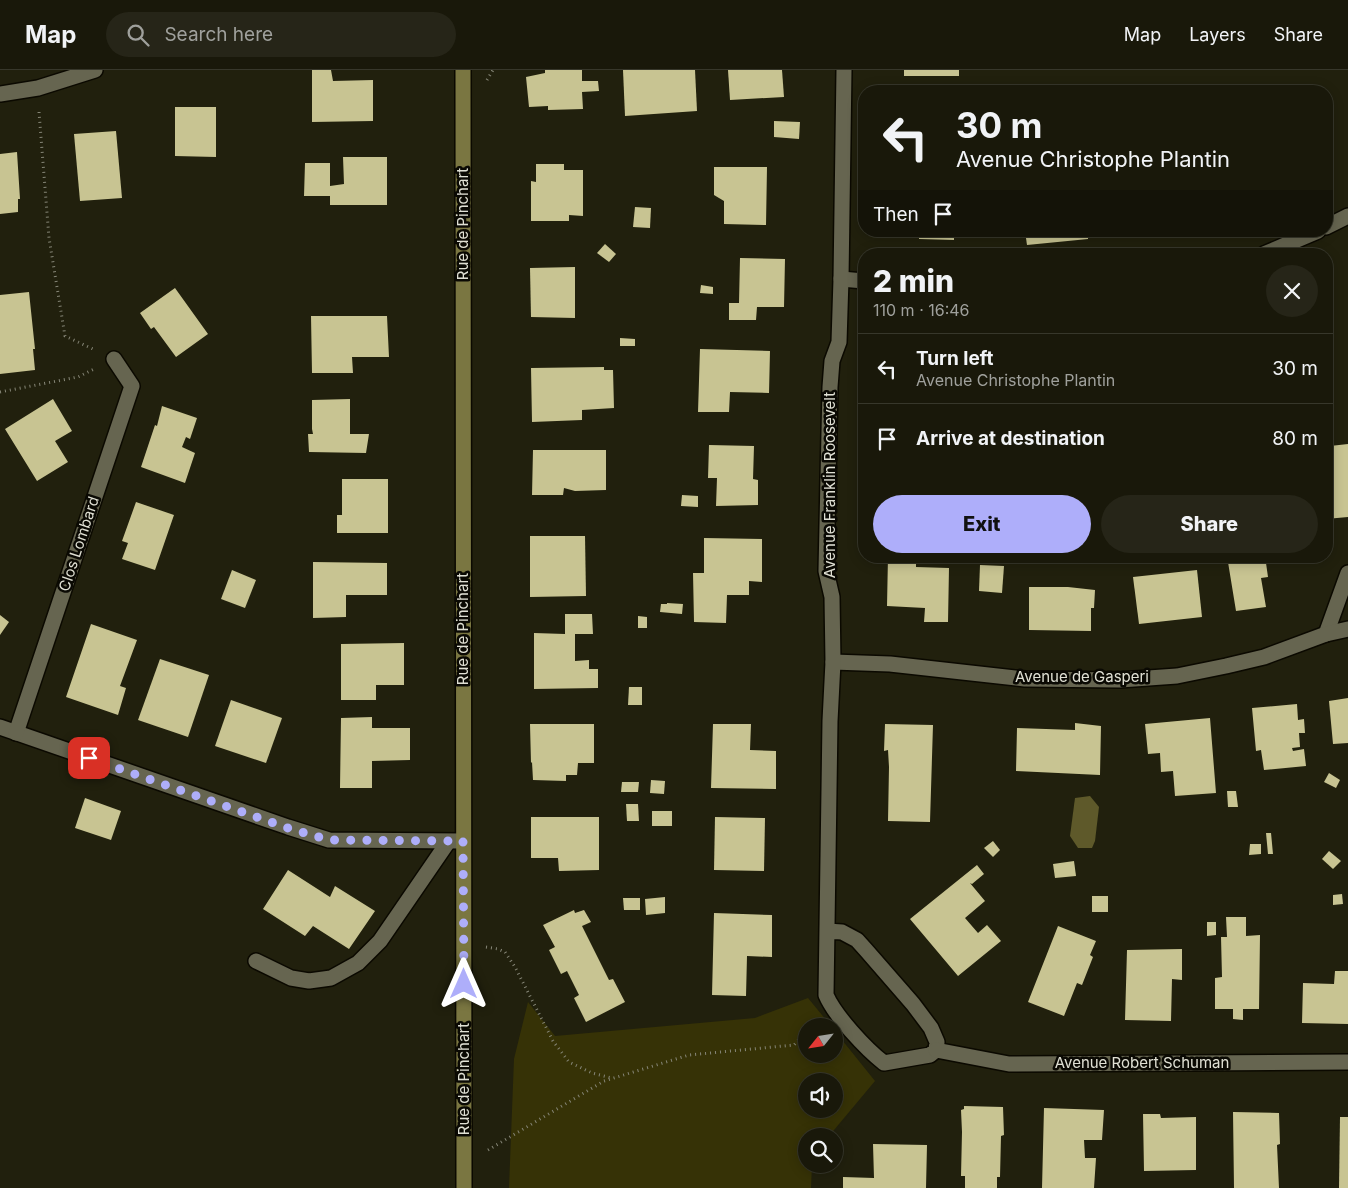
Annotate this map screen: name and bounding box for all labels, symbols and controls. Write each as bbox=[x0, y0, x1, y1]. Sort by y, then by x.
search box bbox=[106, 12, 456, 57]
text: Map bbox=[25, 20, 76, 49]
icon: search bbox=[124, 21, 152, 49]
text: Search here bbox=[164, 23, 273, 46]
text: Map bbox=[1124, 24, 1161, 45]
text: Layers bbox=[1189, 24, 1246, 45]
text: Share bbox=[1274, 24, 1323, 45]
text: 30 m bbox=[956, 104, 1042, 146]
icon: left bbox=[873, 105, 938, 170]
text: Avenue Christophe Plantin bbox=[956, 146, 1230, 172]
street label: Rue de Pinchart bbox=[453, 168, 472, 280]
icon: arrive bbox=[929, 200, 957, 228]
text: Then bbox=[873, 203, 919, 226]
text: 2 min bbox=[873, 263, 954, 299]
button: close bbox=[1266, 265, 1318, 317]
text: 110 m · 16:46 bbox=[873, 300, 970, 320]
text: Turn left bbox=[916, 347, 994, 370]
icon: left bbox=[873, 355, 901, 383]
text: 30 m bbox=[1272, 357, 1318, 380]
text: Avenue Christophe Plantin bbox=[916, 370, 1115, 390]
street label: Avenue Franklin Roosevelt bbox=[820, 392, 839, 578]
icon: arrive bbox=[873, 425, 901, 453]
text: Arrive at destination bbox=[916, 427, 1105, 450]
text: 80 m bbox=[1272, 427, 1318, 450]
street label: Clos Lombard bbox=[54, 494, 103, 594]
button: Exit bbox=[873, 495, 1091, 553]
button: Share bbox=[1101, 495, 1318, 553]
street label: Rue de Pinchart bbox=[453, 573, 472, 685]
street label: Avenue de Gasperi bbox=[1015, 667, 1149, 686]
pin bbox=[68, 737, 110, 779]
icon: arrive bbox=[75, 744, 103, 772]
position arrow bbox=[437, 957, 489, 1009]
north arrow bbox=[798, 1018, 842, 1062]
map controls bbox=[798, 1018, 843, 1173]
street label: Rue de Pinchart bbox=[454, 1023, 473, 1135]
street label: Avenue Robert Schuman bbox=[1055, 1053, 1229, 1072]
button: sound bbox=[798, 1073, 843, 1118]
button: search bbox=[798, 1128, 843, 1173]

